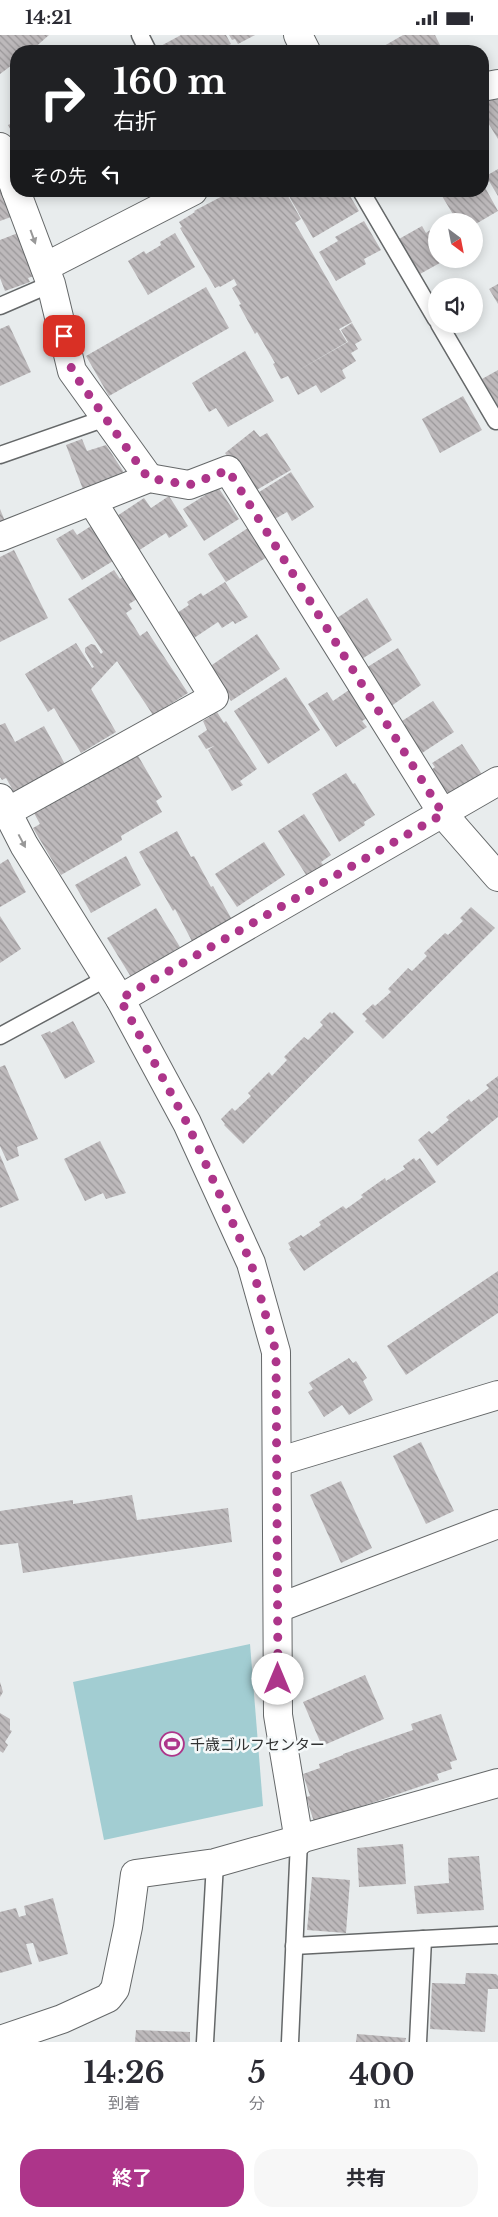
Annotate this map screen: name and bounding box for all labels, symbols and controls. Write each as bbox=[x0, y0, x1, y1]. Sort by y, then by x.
text: 14:21 bbox=[25, 6, 72, 29]
text: 160 m bbox=[113, 60, 226, 103]
icon: right bbox=[30, 65, 95, 130]
text: 右折 bbox=[113, 108, 157, 135]
icon: left bbox=[97, 160, 125, 188]
text: その先 bbox=[30, 165, 87, 188]
north arrow bbox=[428, 213, 482, 267]
map controls bbox=[428, 213, 483, 333]
one-way arrow bbox=[30, 230, 38, 244]
button: sound bbox=[428, 278, 483, 333]
pin bbox=[43, 315, 85, 357]
icon: arrive bbox=[50, 322, 78, 350]
one-way arrow bbox=[18, 834, 26, 848]
position arrow bbox=[251, 1652, 303, 1704]
sports icon: 千歳ゴルフセンター bbox=[159, 1731, 185, 1757]
place label: 千歳ゴルフセンター bbox=[190, 1735, 325, 1754]
text: 14:26 bbox=[83, 2054, 165, 2091]
text: 5 bbox=[248, 2054, 266, 2091]
text: 400 bbox=[349, 2056, 415, 2093]
text: m bbox=[373, 2092, 391, 2112]
text: 到着 bbox=[108, 2093, 140, 2113]
text: 分 bbox=[249, 2093, 265, 2113]
button: 終了 bbox=[20, 2149, 244, 2207]
button: 共有 bbox=[254, 2149, 478, 2207]

